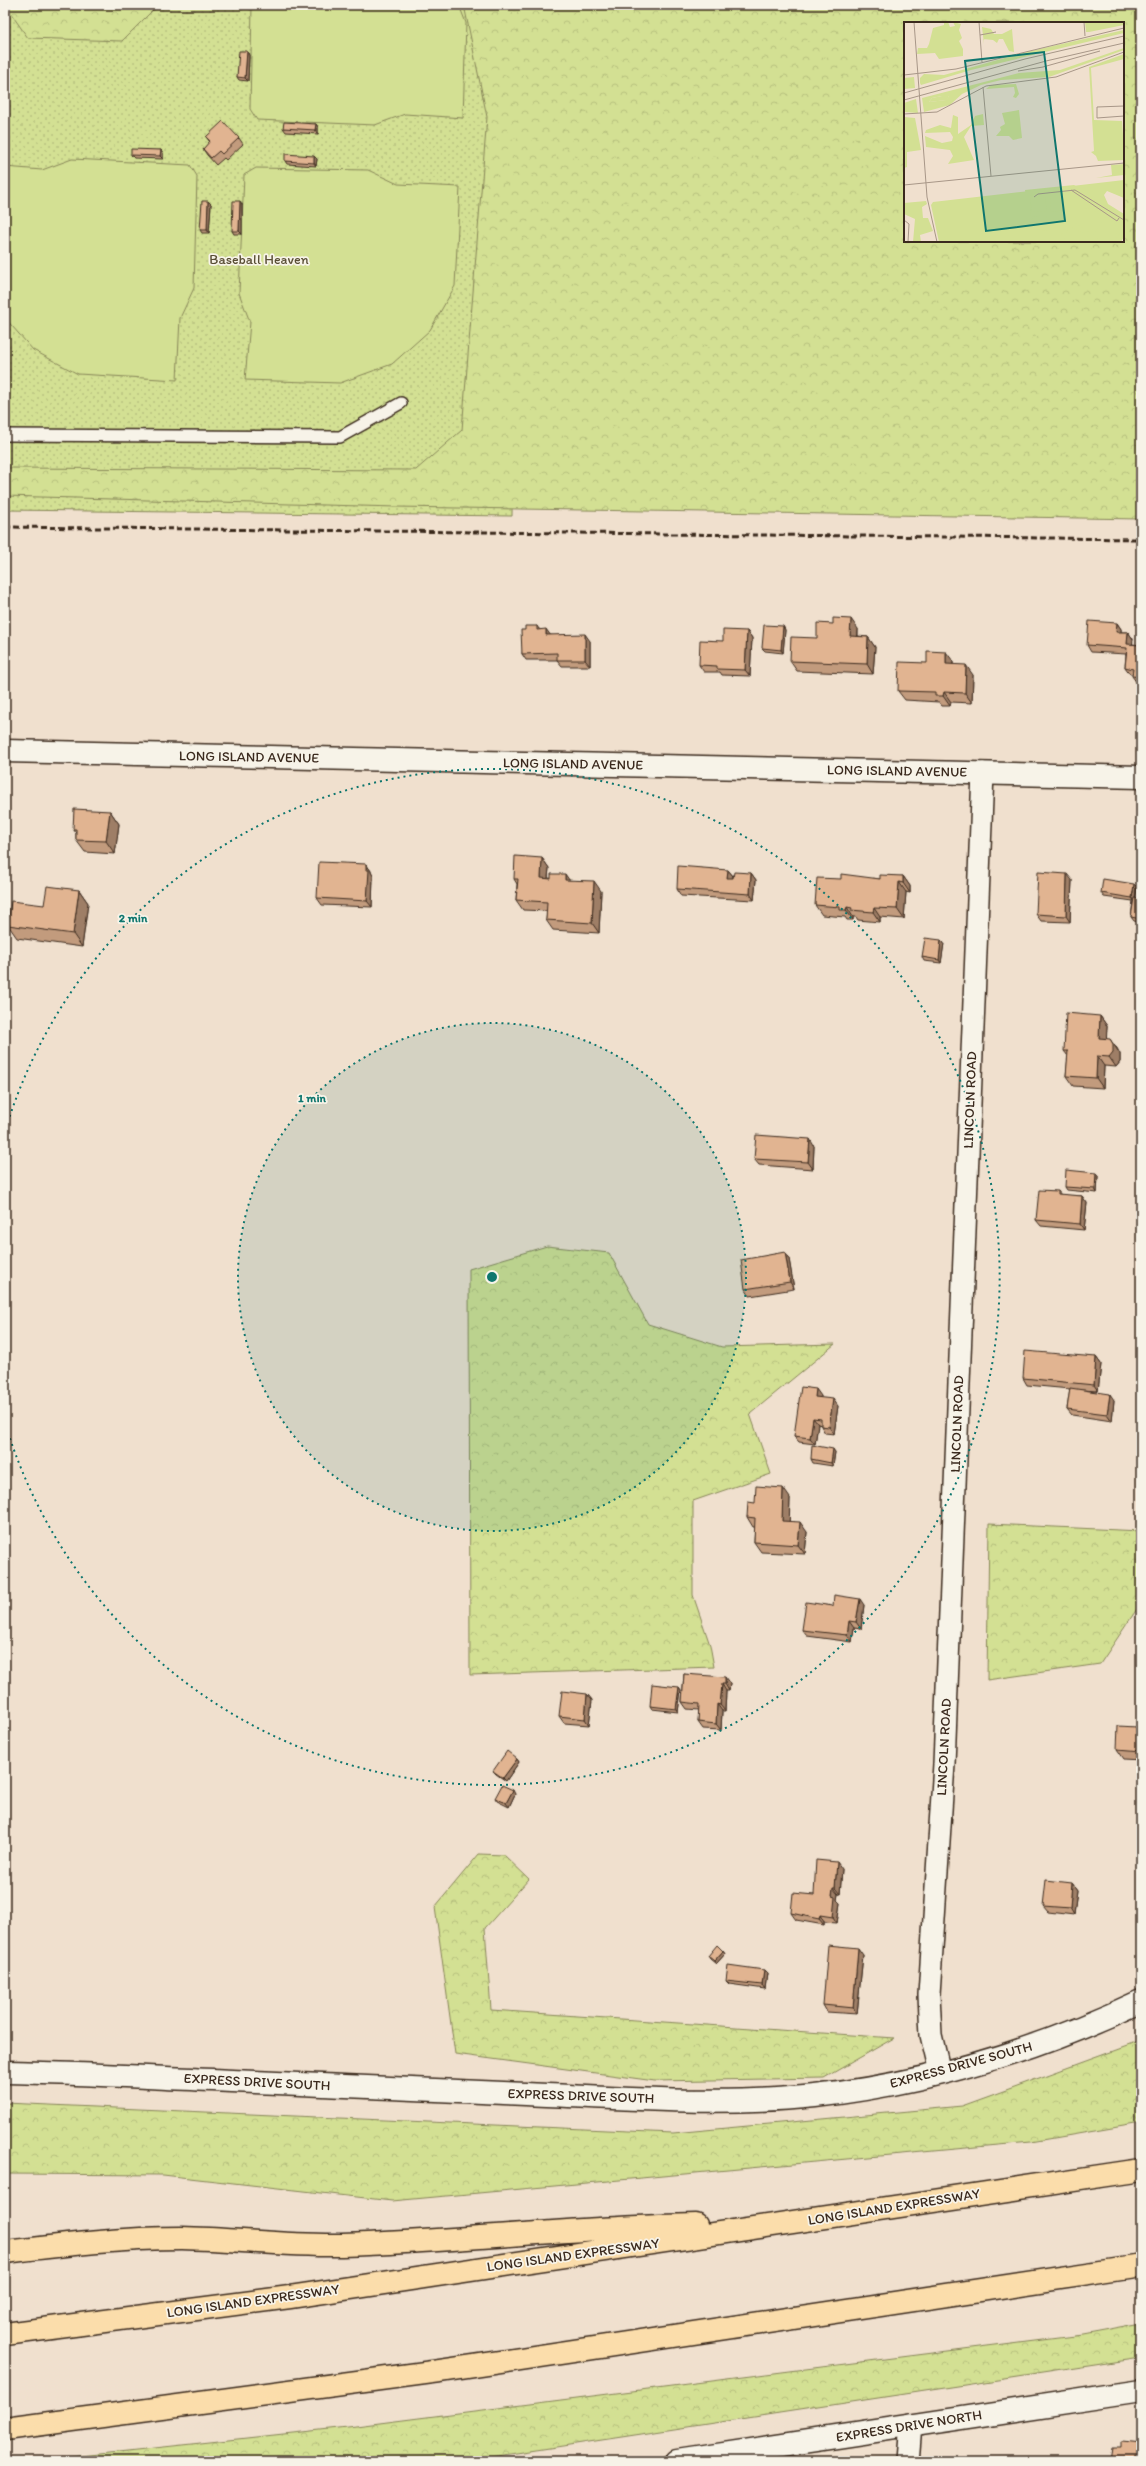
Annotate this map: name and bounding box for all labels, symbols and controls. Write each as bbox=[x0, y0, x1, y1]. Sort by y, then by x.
inset map bbox=[904, 22, 1124, 242]
park label: Baseball Heaven bbox=[209, 251, 309, 268]
street label: LONG ISLAND AVENUE bbox=[179, 747, 320, 767]
street label: LONG ISLAND AVENUE bbox=[503, 754, 644, 774]
street label: LONG ISLAND AVENUE bbox=[827, 761, 968, 781]
text: 2 min bbox=[119, 911, 148, 925]
street label: LINCOLN ROAD bbox=[960, 1051, 980, 1149]
text: 1 min bbox=[298, 1091, 327, 1105]
centre of rings bbox=[485, 1270, 499, 1284]
street label: LINCOLN ROAD bbox=[947, 1375, 967, 1473]
street label: LINCOLN ROAD bbox=[933, 1698, 955, 1796]
street label: EXPRESS DRIVE SOUTH bbox=[888, 2038, 1034, 2092]
street label: EXPRESS DRIVE SOUTH bbox=[183, 2070, 331, 2094]
street label: EXPRESS DRIVE SOUTH bbox=[507, 2085, 655, 2107]
street label: LONG ISLAND EXPRESSWAY bbox=[807, 2185, 981, 2229]
street label: LONG ISLAND EXPRESSWAY bbox=[486, 2234, 660, 2276]
street label: LONG ISLAND EXPRESSWAY bbox=[166, 2280, 340, 2322]
street label: EXPRESS DRIVE NORTH bbox=[835, 2406, 983, 2446]

